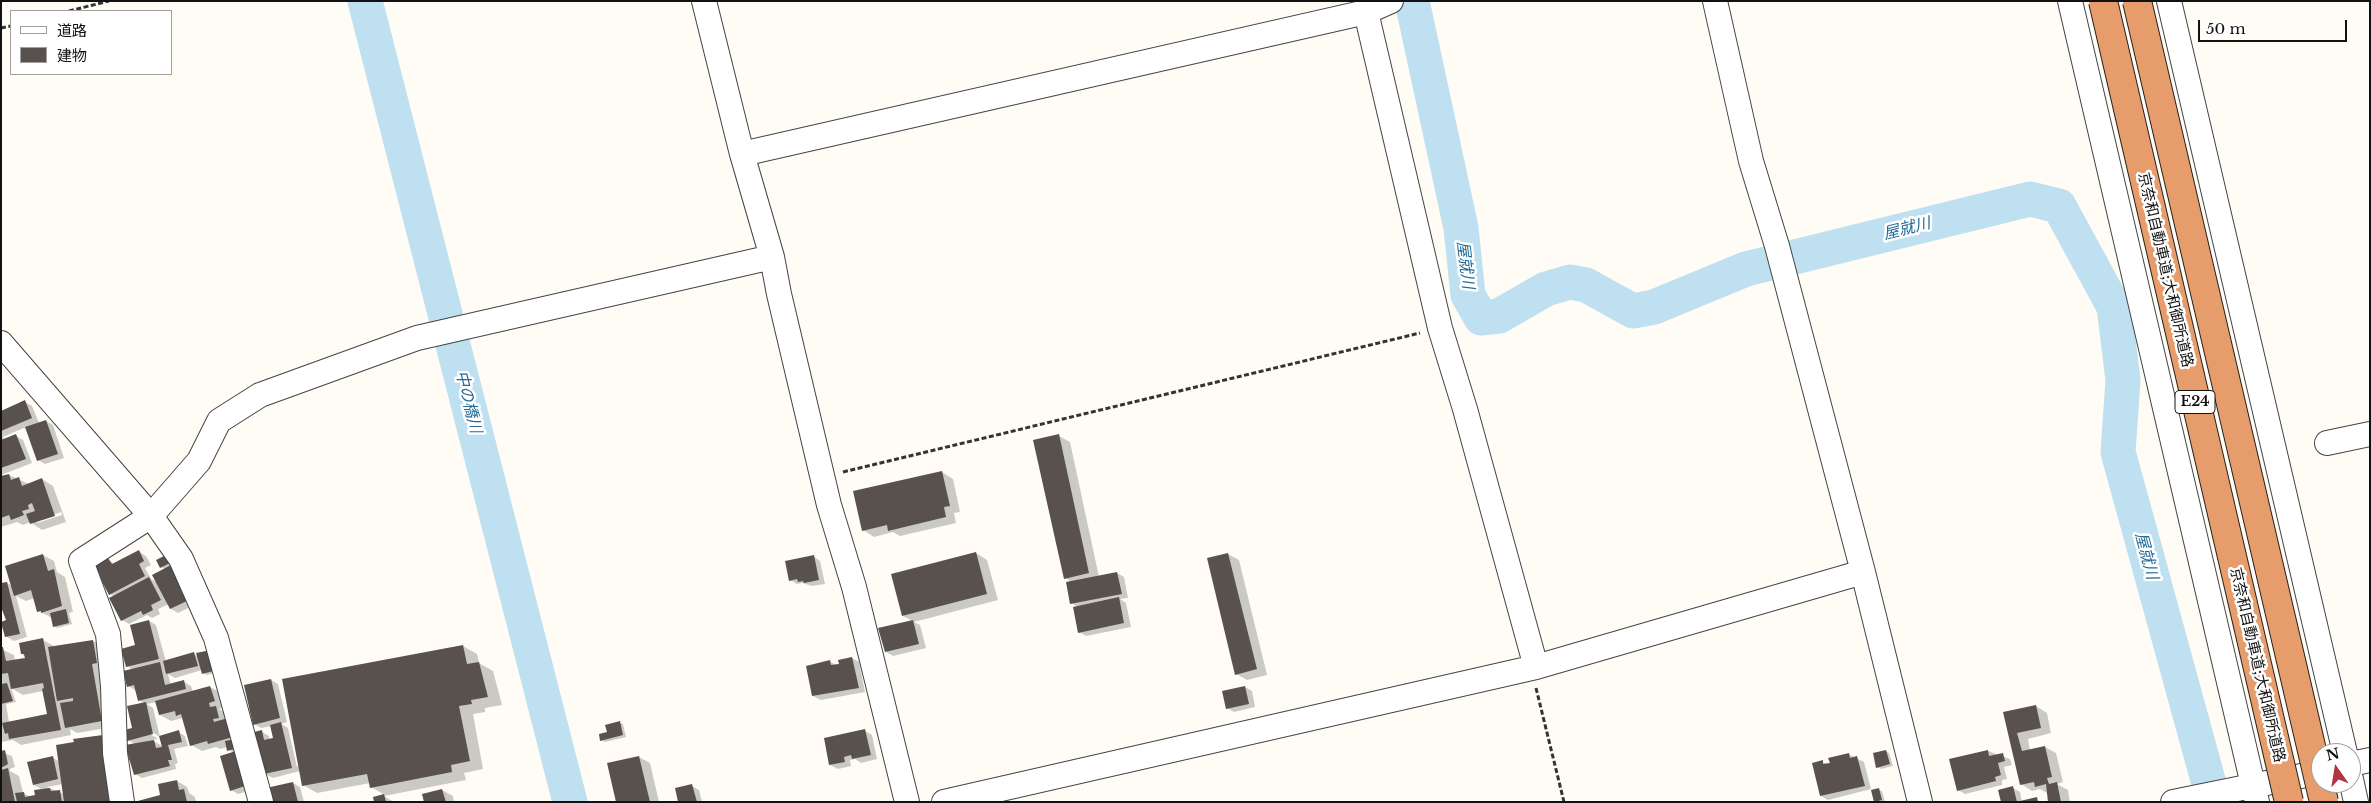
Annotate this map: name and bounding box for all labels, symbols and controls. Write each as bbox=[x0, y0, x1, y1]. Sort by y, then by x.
legend bbox=[10, 10, 172, 75]
scale bar bbox=[2201, 10, 2350, 42]
text: 50 m bbox=[2206, 19, 2246, 38]
text: 道路 bbox=[57, 21, 87, 40]
text: 建物 bbox=[57, 46, 87, 65]
street label: 京奈和自動車道;大和御所道路 bbox=[2134, 171, 2196, 369]
water label: 屋就川 bbox=[1881, 214, 1933, 244]
water label: 屋就川 bbox=[1453, 240, 1477, 290]
water label: 中の橋川 bbox=[451, 369, 485, 435]
road number: E24 bbox=[2175, 391, 2215, 414]
water label: 屋就川 bbox=[2131, 530, 2161, 582]
street label: 京奈和自動車道;大和御所道路 bbox=[2226, 566, 2288, 764]
north arrow bbox=[2311, 743, 2361, 793]
text: N bbox=[2324, 744, 2341, 765]

